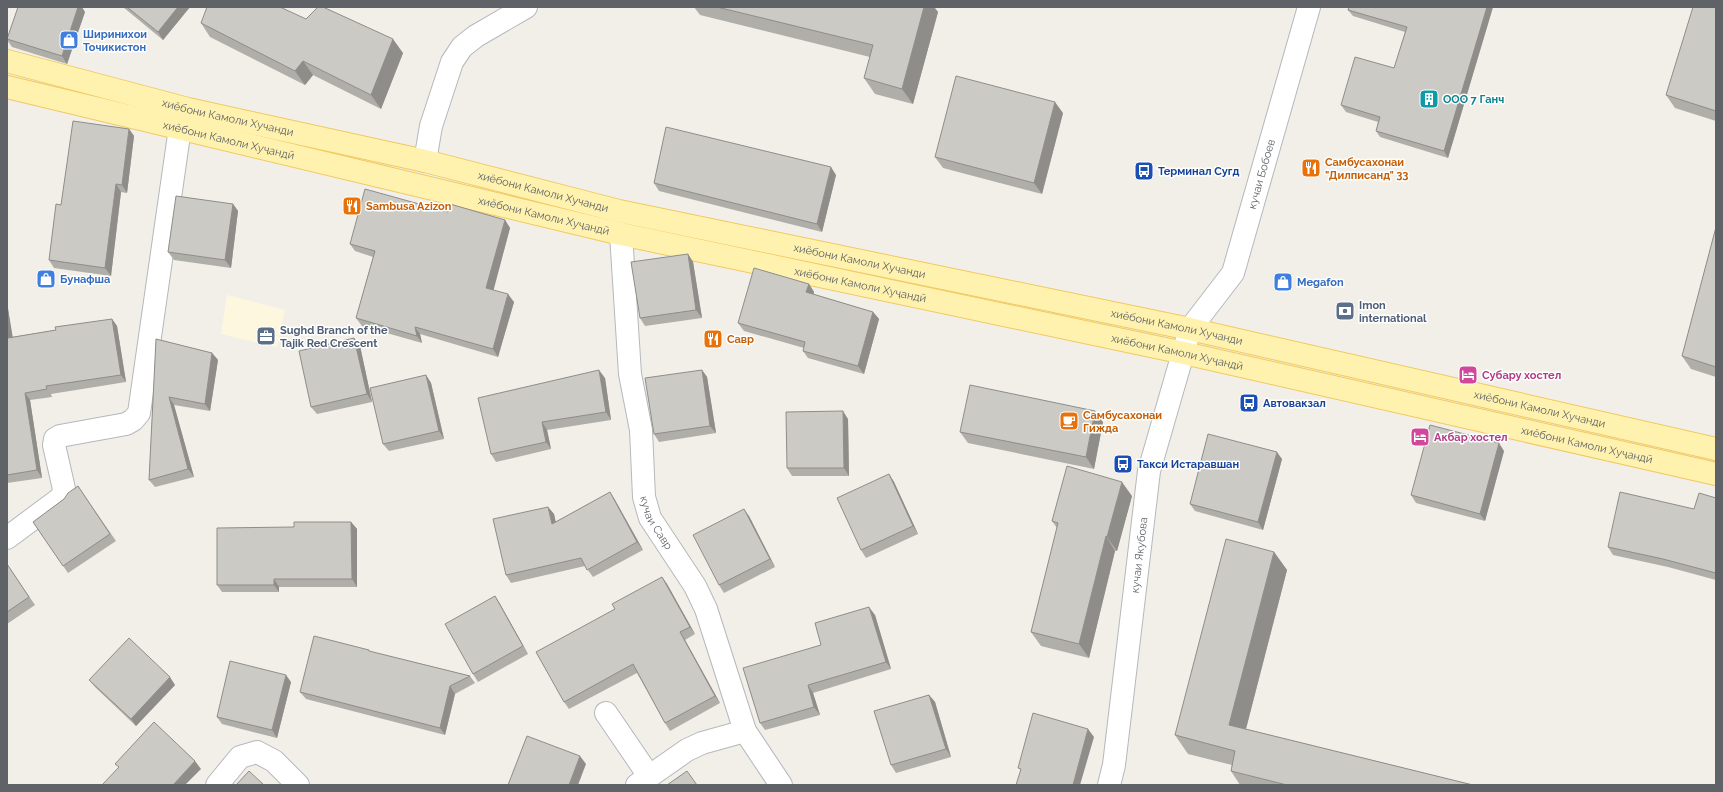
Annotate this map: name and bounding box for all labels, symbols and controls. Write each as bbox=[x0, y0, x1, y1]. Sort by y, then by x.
place label: Ширинихои Точикистон bbox=[83, 28, 147, 54]
shop icon: Ширинихои Точикистон bbox=[58, 29, 80, 51]
building icon: ООО 7 Ганч bbox=[1418, 88, 1440, 110]
place label: ООО 7 Ганч bbox=[1443, 93, 1504, 106]
street label: хиёбони Камоли Хучанди bbox=[161, 96, 295, 138]
street label: хиёбони Камоли Хуҷандӣ bbox=[162, 118, 296, 162]
street label: кучаи Бобоев bbox=[1245, 138, 1277, 211]
place label: Самбусахонаи "Дилписанд" 33 bbox=[1325, 156, 1409, 182]
restaurant icon: Самбусахонаи "Дилписанд" 33 bbox=[1300, 157, 1322, 179]
bus stop icon: Терминал Сугд bbox=[1133, 160, 1155, 182]
place label: Терминал Сугд bbox=[1158, 165, 1239, 178]
street label: хиёбони Камоли Хучанди bbox=[477, 168, 610, 215]
street label: хиёбони Камоли Хуҷандӣ bbox=[477, 194, 611, 238]
restaurant icon: Sambusa Azizon bbox=[341, 195, 363, 217]
place label: Sambusa Azizon bbox=[366, 200, 452, 213]
street label: хиёбони Камоли Хучанди bbox=[793, 241, 927, 281]
street label: хиёбони Камоли Хуҷандӣ bbox=[793, 264, 928, 305]
shop icon: Бунафша bbox=[35, 268, 57, 290]
shop icon: Megafon bbox=[1272, 271, 1294, 293]
place label: Бунафша bbox=[60, 273, 110, 286]
place label: Megafon bbox=[1297, 276, 1344, 289]
place label: Imon international bbox=[1359, 299, 1427, 325]
bank icon: Imon international bbox=[1334, 300, 1356, 322]
street label: хиёбони Камоли Хучанди bbox=[1110, 306, 1244, 347]
place label: Sughd Branch of the Tajik Red Crescent bbox=[280, 324, 388, 350]
office icon: Sughd Branch of the Tajik Red Crescent bbox=[255, 325, 277, 347]
restaurant icon: Савр bbox=[702, 328, 724, 350]
street label: хиёбони Камоли Хуҷандӣ bbox=[1110, 331, 1244, 373]
place label: Савр bbox=[727, 333, 754, 346]
hotel icon: Субару хостел bbox=[1457, 364, 1479, 386]
place label: Субару хостел bbox=[1482, 369, 1561, 382]
street label: хиёбони Камоли Хучанди bbox=[1473, 387, 1607, 430]
bus stop icon: Автовакзал bbox=[1238, 392, 1260, 414]
place label: Автовакзал bbox=[1263, 397, 1326, 410]
place label: Самбусахонаи Гижда bbox=[1083, 409, 1162, 435]
cafe icon: Самбусахонаи Гижда bbox=[1058, 410, 1080, 432]
street label: хиёбони Камоли Хуҷандӣ bbox=[1520, 423, 1654, 466]
hotel icon: Акбар хостел bbox=[1409, 426, 1431, 448]
place label: Акбар хостел bbox=[1434, 431, 1508, 444]
bus stop icon: Такси Истаравшан bbox=[1112, 453, 1134, 475]
place label: Такси Истаравшан bbox=[1137, 458, 1239, 471]
street label: кучаи Савр bbox=[637, 494, 676, 552]
street label: кучаи Якубова bbox=[1128, 516, 1150, 594]

